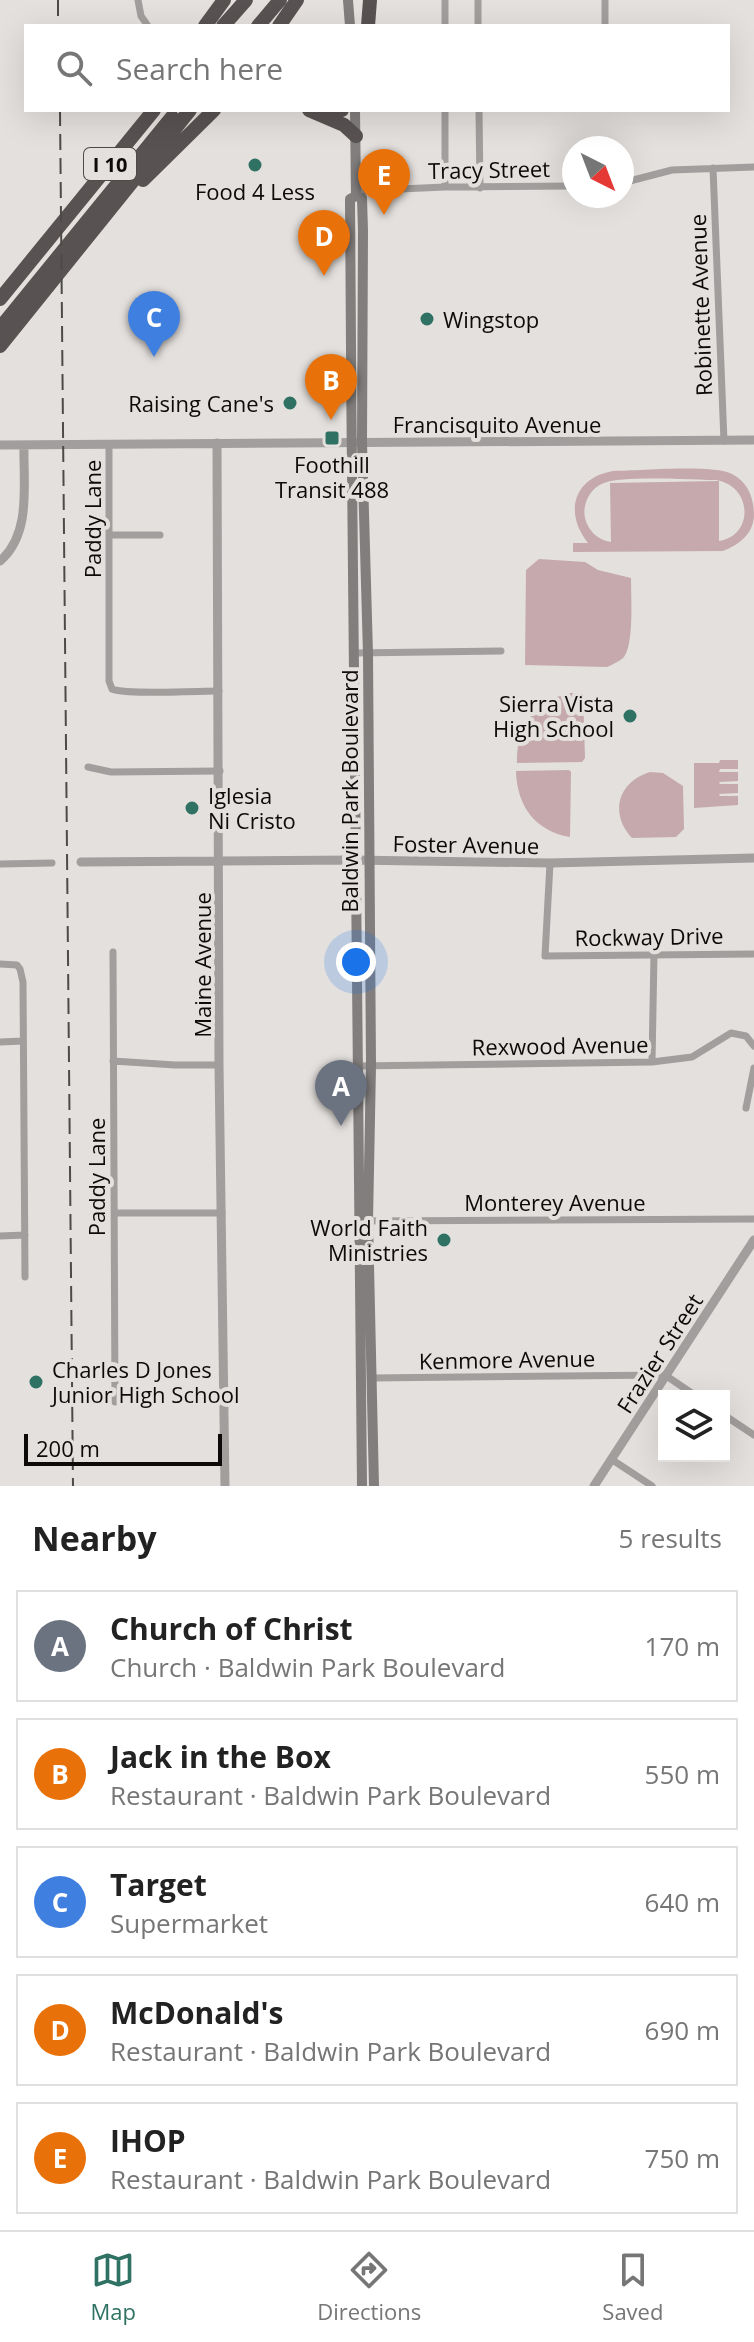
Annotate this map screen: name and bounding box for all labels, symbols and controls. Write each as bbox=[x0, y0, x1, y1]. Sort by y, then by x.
search box bbox=[24, 24, 730, 112]
icon: search bbox=[52, 46, 96, 90]
text: Search here bbox=[116, 48, 283, 89]
north arrow bbox=[562, 136, 634, 208]
road number: I 10 bbox=[84, 148, 136, 180]
pin: E bbox=[358, 149, 410, 215]
street label: Tracy Street bbox=[428, 153, 550, 185]
marker: Food 4 Less bbox=[246, 156, 264, 174]
place label: Food 4 Less bbox=[195, 176, 315, 206]
pin: D bbox=[298, 210, 350, 276]
street label: Robinette Avenue bbox=[682, 214, 718, 396]
pin: C bbox=[128, 291, 180, 357]
place label: Wingstop bbox=[443, 304, 539, 334]
marker: Wingstop bbox=[418, 310, 436, 328]
pin: B bbox=[305, 354, 357, 420]
place label: Raising Cane's bbox=[128, 388, 274, 418]
marker: Raising Cane's bbox=[281, 394, 299, 412]
street label: Francisquito Avenue bbox=[393, 409, 601, 439]
marker: Foothill Transit 488 bbox=[323, 429, 341, 447]
place label: Foothill Transit 488 bbox=[275, 449, 389, 504]
street label: Paddy Lane bbox=[77, 460, 107, 578]
street label: Baldwin Park Boulevard bbox=[334, 669, 364, 913]
place label: Sierra Vista High School bbox=[493, 688, 614, 743]
marker: Sierra Vista High School bbox=[621, 707, 639, 725]
place label: Iglesia Ni Cristo bbox=[208, 780, 296, 835]
marker: Iglesia Ni Cristo bbox=[183, 799, 201, 817]
street label: Foster Avenue bbox=[392, 828, 540, 860]
street label: Maine Avenue bbox=[187, 892, 217, 1038]
street label: Rockway Drive bbox=[574, 920, 724, 952]
your location bbox=[336, 942, 376, 982]
street label: Rexwood Avenue bbox=[471, 1028, 649, 1062]
pin: A bbox=[315, 1060, 367, 1126]
street label: Paddy Lane bbox=[81, 1118, 111, 1236]
street label: Monterey Avenue bbox=[464, 1187, 646, 1217]
place label: World Faith Ministries bbox=[310, 1212, 428, 1267]
marker: World Faith Ministries bbox=[435, 1231, 453, 1249]
street label: Frazier Street bbox=[609, 1287, 709, 1419]
street label: Kenmore Avenue bbox=[418, 1342, 596, 1376]
place label: Charles D Jones Junior High School bbox=[50, 1354, 239, 1409]
marker: Charles D Jones Junior High School bbox=[27, 1373, 45, 1391]
map controls bbox=[658, 1390, 730, 1462]
button: layers bbox=[658, 1390, 730, 1462]
scale bar bbox=[24, 1430, 222, 1466]
text: 200 m bbox=[36, 1433, 100, 1463]
text: Nearby bbox=[32, 1515, 157, 1561]
text: 5 results bbox=[619, 1520, 722, 1556]
text: Church of Christ bbox=[110, 1608, 353, 1649]
text: A bbox=[51, 1628, 69, 1664]
text: 170 m bbox=[645, 1628, 720, 1664]
text: Church · Baldwin Park Boulevard bbox=[110, 1649, 505, 1685]
text: Jack in the Box bbox=[110, 1736, 331, 1777]
text: B bbox=[51, 1756, 69, 1792]
text: 550 m bbox=[645, 1756, 720, 1792]
text: Restaurant · Baldwin Park Boulevard bbox=[110, 1777, 551, 1813]
text: Target bbox=[110, 1864, 207, 1905]
text: C bbox=[52, 1884, 68, 1920]
text: 640 m bbox=[645, 1884, 720, 1920]
text: Supermarket bbox=[110, 1905, 268, 1941]
text: McDonald's bbox=[110, 1992, 283, 2033]
text: D bbox=[50, 2012, 70, 2048]
text: 690 m bbox=[645, 2012, 720, 2048]
text: Restaurant · Baldwin Park Boulevard bbox=[110, 2033, 551, 2069]
text: IHOP bbox=[110, 2120, 186, 2161]
text: E bbox=[53, 2140, 67, 2176]
text: 750 m bbox=[645, 2140, 720, 2176]
text: Restaurant · Baldwin Park Boulevard bbox=[110, 2161, 551, 2197]
tab: Map bbox=[91, 2248, 136, 2326]
tab: Directions bbox=[317, 2248, 421, 2326]
tab: Saved bbox=[602, 2248, 663, 2326]

